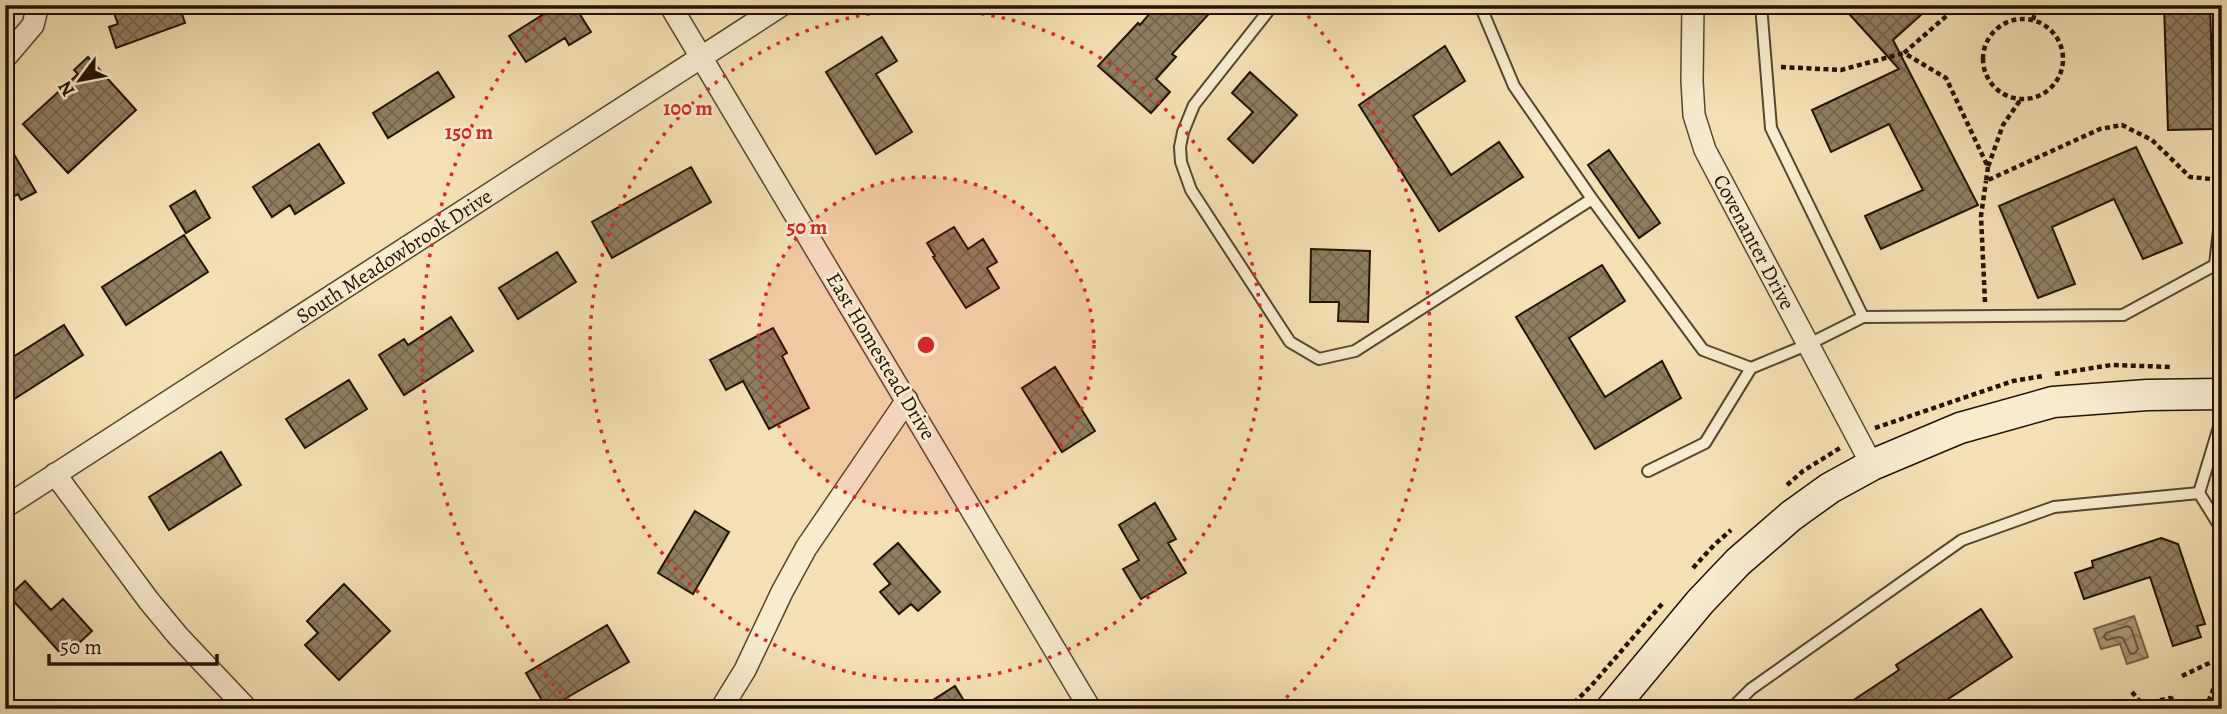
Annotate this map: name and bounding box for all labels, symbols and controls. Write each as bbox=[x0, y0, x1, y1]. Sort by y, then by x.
north arrow bbox=[46, 46, 116, 116]
text: N bbox=[52, 76, 81, 101]
text: 100 m bbox=[663, 94, 713, 122]
text: 150 m bbox=[445, 118, 494, 146]
street label: Covenanter Drive bbox=[1706, 169, 1802, 315]
street label: South Meadowbrook Drive bbox=[290, 182, 498, 330]
text: 50 m bbox=[787, 213, 828, 241]
street label: East Homestead Drive bbox=[820, 267, 942, 445]
centre of rings bbox=[914, 333, 938, 357]
scale bar bbox=[49, 623, 217, 667]
text: 50 m bbox=[60, 633, 102, 661]

